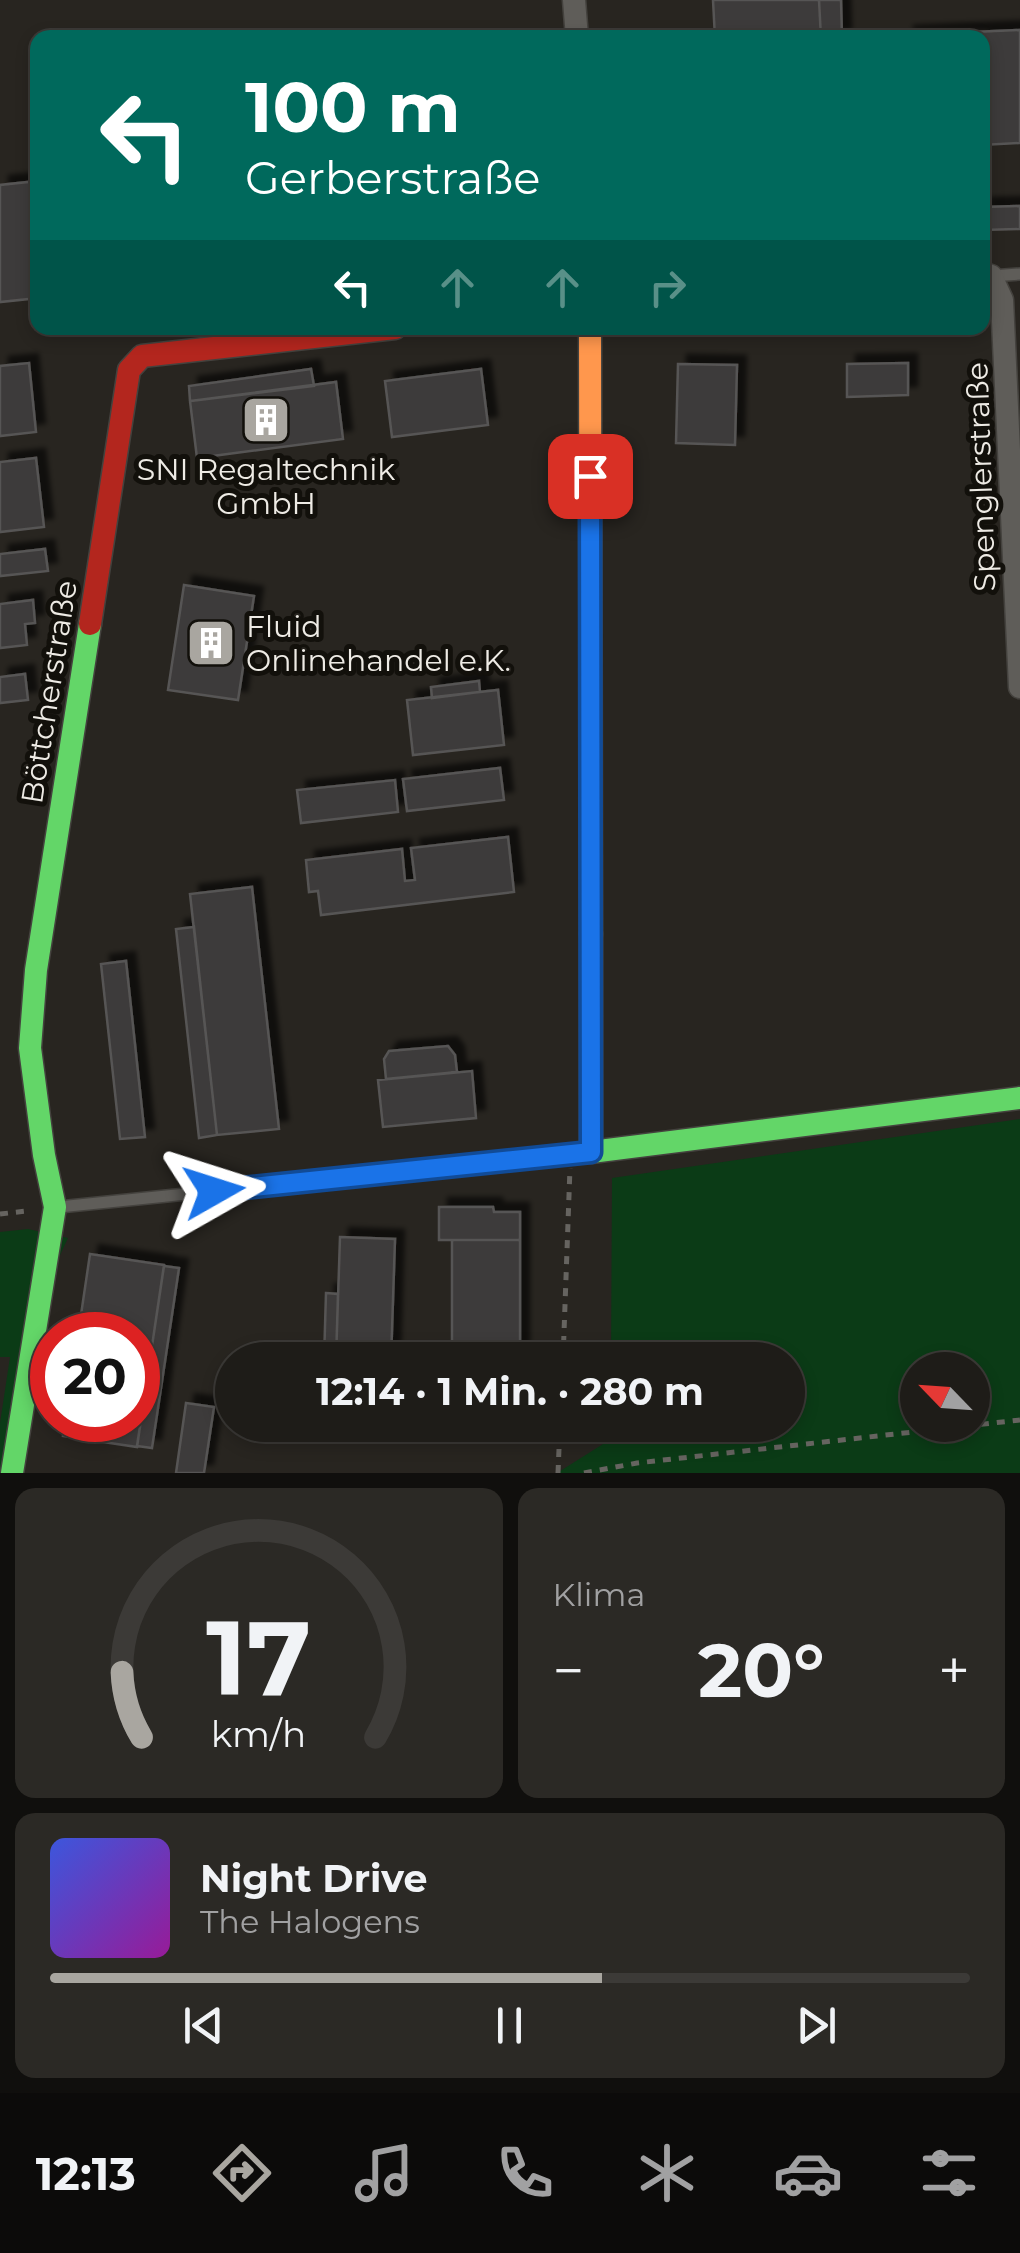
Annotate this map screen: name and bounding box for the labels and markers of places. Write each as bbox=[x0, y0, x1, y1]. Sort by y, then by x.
building icon: SNI Regaltechnik GmbH bbox=[240, 394, 292, 446]
pin bbox=[548, 434, 633, 519]
place label: SNI Regaltechnik GmbH bbox=[137, 451, 395, 522]
place label: Fluid Onlinehandel e.K. bbox=[246, 608, 511, 679]
building icon: Fluid Onlinehandel e.K. bbox=[185, 617, 237, 669]

